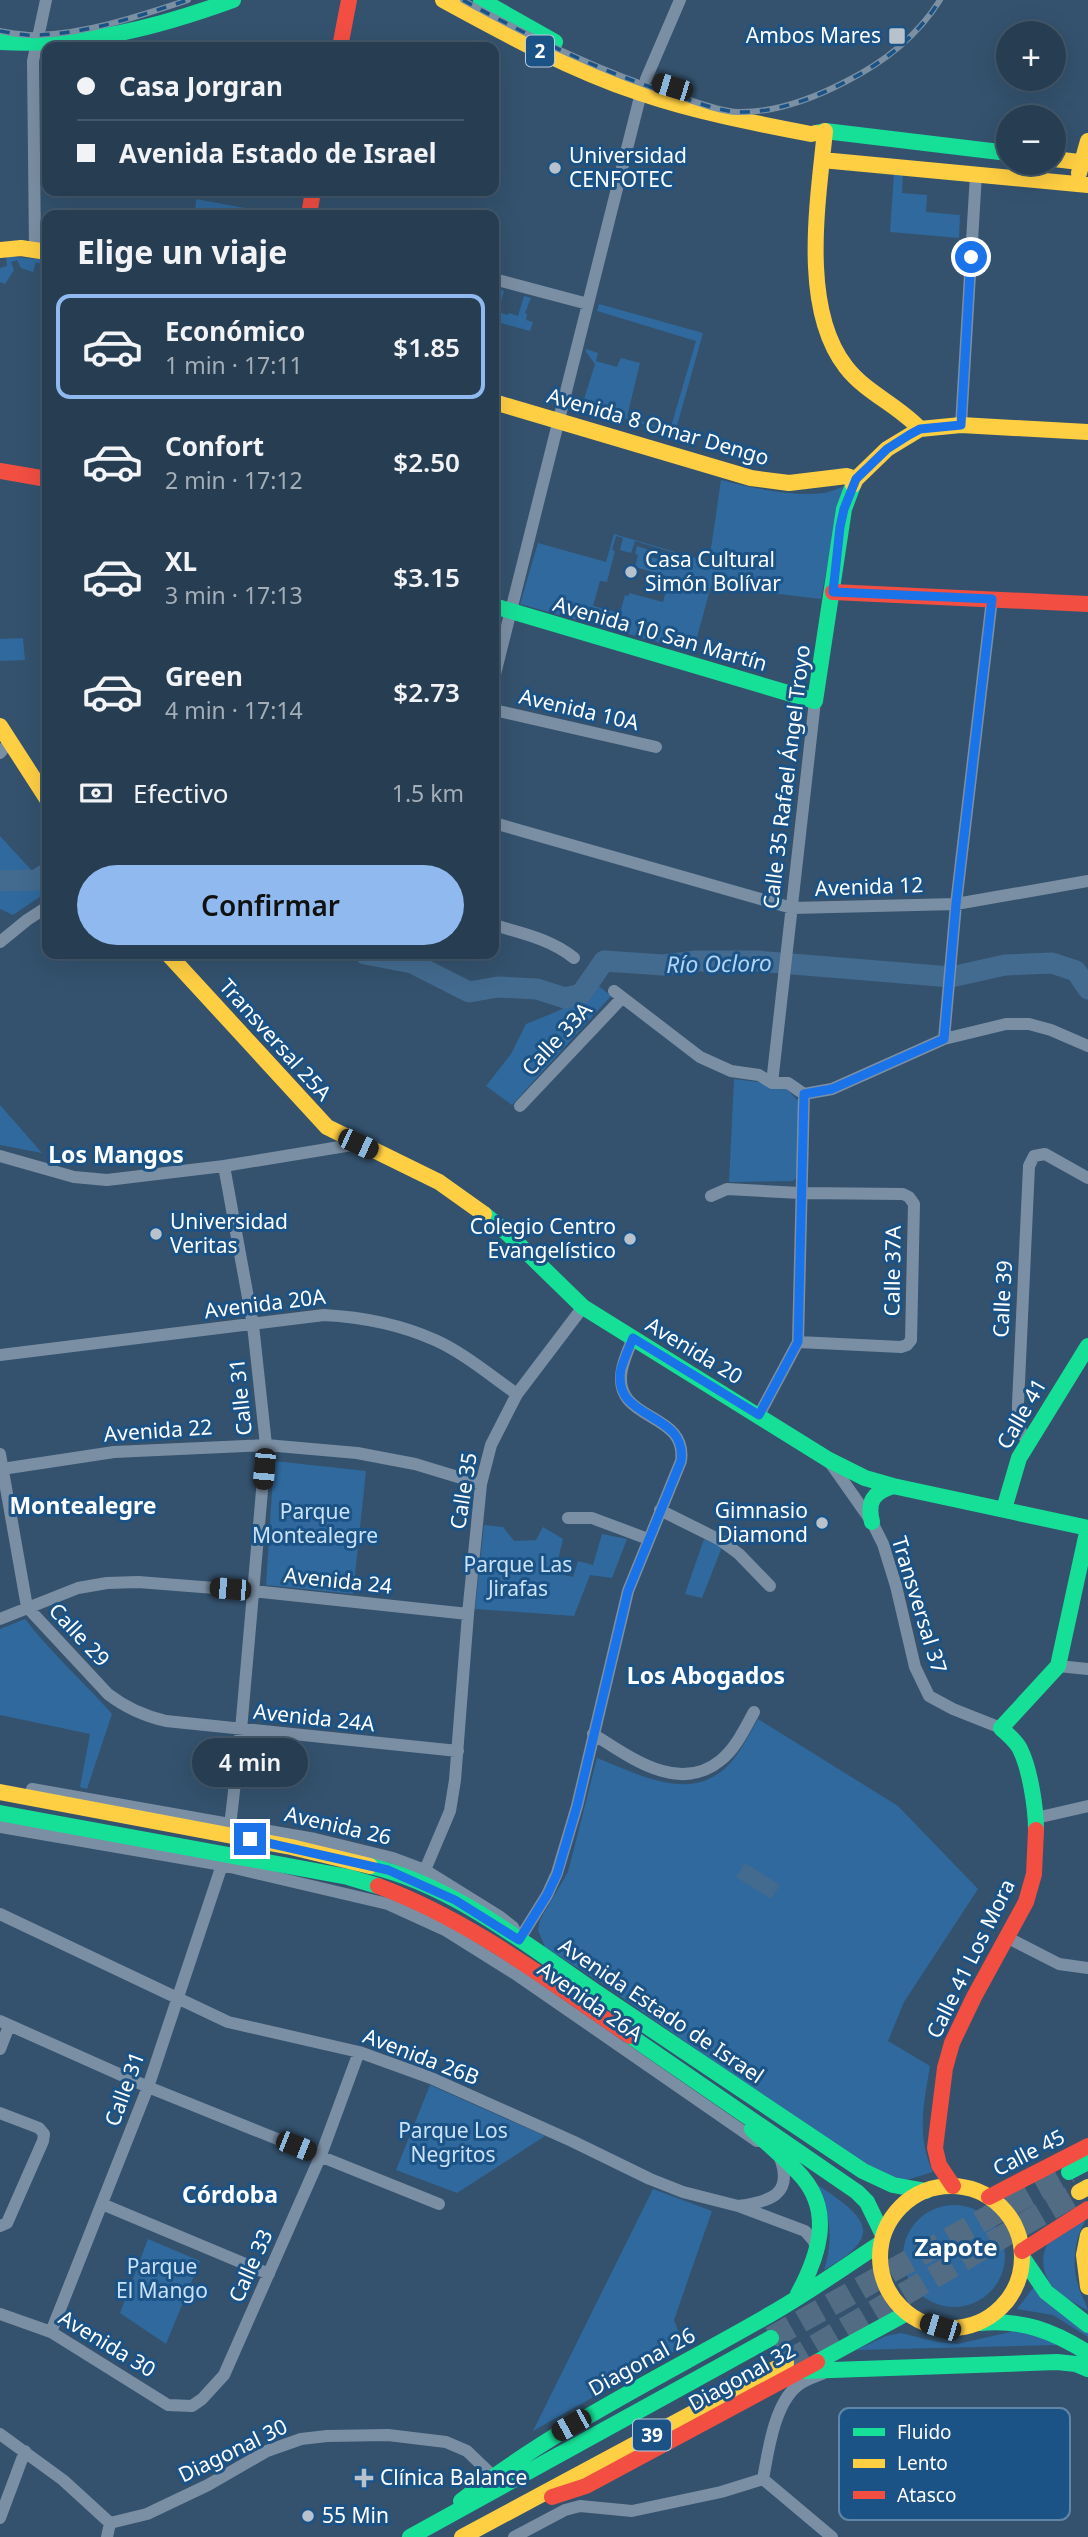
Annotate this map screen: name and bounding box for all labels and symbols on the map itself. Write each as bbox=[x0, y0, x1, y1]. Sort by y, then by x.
place label: Ambos Mares bbox=[746, 21, 881, 49]
marker: Ambos Mares bbox=[887, 26, 907, 46]
road number: 2 bbox=[526, 36, 554, 66]
car bbox=[649, 71, 696, 103]
place label: Universidad CENFOTEC bbox=[569, 141, 687, 193]
marker: Universidad CENFOTEC bbox=[547, 160, 563, 176]
route start bbox=[955, 241, 987, 273]
street label: Avenida 8 Omar Dengo bbox=[544, 381, 773, 471]
place label: Casa Cultural Simón Bolívar bbox=[645, 545, 781, 597]
marker: Casa Cultural Simón Bolívar bbox=[623, 564, 639, 580]
street label: Avenida 10 San Martín bbox=[550, 589, 770, 677]
street label: Calle 35 Rafael Ángel Troyo bbox=[756, 643, 816, 911]
street label: Avenida 10A bbox=[517, 682, 642, 737]
street label: Avenida 12 bbox=[814, 870, 924, 902]
water label: Río Ocloro bbox=[666, 946, 772, 980]
street label: Transversal 25A bbox=[213, 972, 338, 1107]
street label: Calle 33A bbox=[515, 995, 598, 1081]
car bbox=[335, 1126, 382, 1162]
district label: Los Mangos bbox=[48, 1138, 184, 1170]
place label: Universidad Veritas bbox=[170, 1207, 288, 1259]
place label: Colegio Centro Evangelístico bbox=[470, 1212, 616, 1264]
street label: Calle 37A bbox=[877, 1225, 907, 1317]
marker: Universidad Veritas bbox=[148, 1226, 164, 1242]
marker: Colegio Centro Evangelístico bbox=[622, 1231, 638, 1247]
street label: Calle 39 bbox=[986, 1260, 1018, 1338]
street label: Avenida 20A bbox=[203, 1282, 328, 1324]
street label: Avenida 20 bbox=[641, 1310, 748, 1390]
street label: Calle 31 bbox=[222, 1357, 258, 1437]
street label: Calle 41 bbox=[990, 1373, 1053, 1454]
street label: Avenida 22 bbox=[103, 1412, 213, 1448]
car bbox=[252, 1447, 277, 1491]
street label: Calle 35 bbox=[443, 1451, 483, 1531]
district label: Montealegre bbox=[9, 1489, 157, 1521]
place label: Gimnasio Diamond bbox=[715, 1496, 808, 1548]
park label: Parque Montealegre bbox=[252, 1497, 378, 1549]
marker: Gimnasio Diamond bbox=[814, 1515, 830, 1531]
street label: Transversal 37 bbox=[886, 1533, 954, 1677]
park label: Parque Las Jirafas bbox=[464, 1550, 572, 1602]
street label: Avenida 24 bbox=[283, 1560, 394, 1600]
car bbox=[209, 1577, 252, 1601]
street label: Calle 29 bbox=[43, 1597, 116, 1672]
district label: Los Abogados bbox=[627, 1659, 785, 1691]
street label: Avenida 24A bbox=[252, 1697, 377, 1737]
callout: 4 min bbox=[192, 1738, 308, 1786]
street label: Avenida 26 bbox=[282, 1799, 394, 1851]
route end bbox=[234, 1823, 266, 1855]
street label: Calle 41 Los Mora bbox=[919, 1874, 1021, 2043]
street label: Avenida Estado de Israel bbox=[554, 1931, 769, 2089]
street label: Avenida 26A bbox=[533, 1955, 649, 2048]
street label: Avenida 26B bbox=[359, 2021, 483, 2091]
street label: Calle 31 bbox=[98, 2048, 150, 2130]
park label: Parque Los Negritos bbox=[398, 2116, 508, 2168]
street label: Calle 45 bbox=[988, 2122, 1069, 2182]
car bbox=[273, 2128, 320, 2164]
district label: Córdoba bbox=[182, 2178, 278, 2210]
street label: Calle 33 bbox=[222, 2225, 279, 2307]
district label: Zapote bbox=[914, 2230, 998, 2263]
park label: Parque El Mango bbox=[116, 2252, 208, 2304]
street label: Avenida 30 bbox=[54, 2303, 161, 2383]
car bbox=[917, 2311, 964, 2343]
street label: Diagonal 26 bbox=[583, 2320, 700, 2402]
street label: Diagonal 32 bbox=[683, 2335, 800, 2417]
car bbox=[548, 2406, 595, 2444]
legend bbox=[839, 2408, 1070, 2520]
street label: Diagonal 30 bbox=[173, 2412, 292, 2489]
text: Fluido bbox=[897, 2419, 952, 2445]
road number: 39 bbox=[633, 2420, 671, 2450]
text: Lento bbox=[897, 2450, 948, 2476]
place label: Clínica Balance bbox=[380, 2463, 527, 2491]
marker: Clínica Balance bbox=[354, 2468, 374, 2488]
text: Atasco bbox=[897, 2482, 956, 2508]
place label: 55 Min bbox=[322, 2501, 389, 2529]
marker: 55 Min bbox=[300, 2508, 316, 2524]

